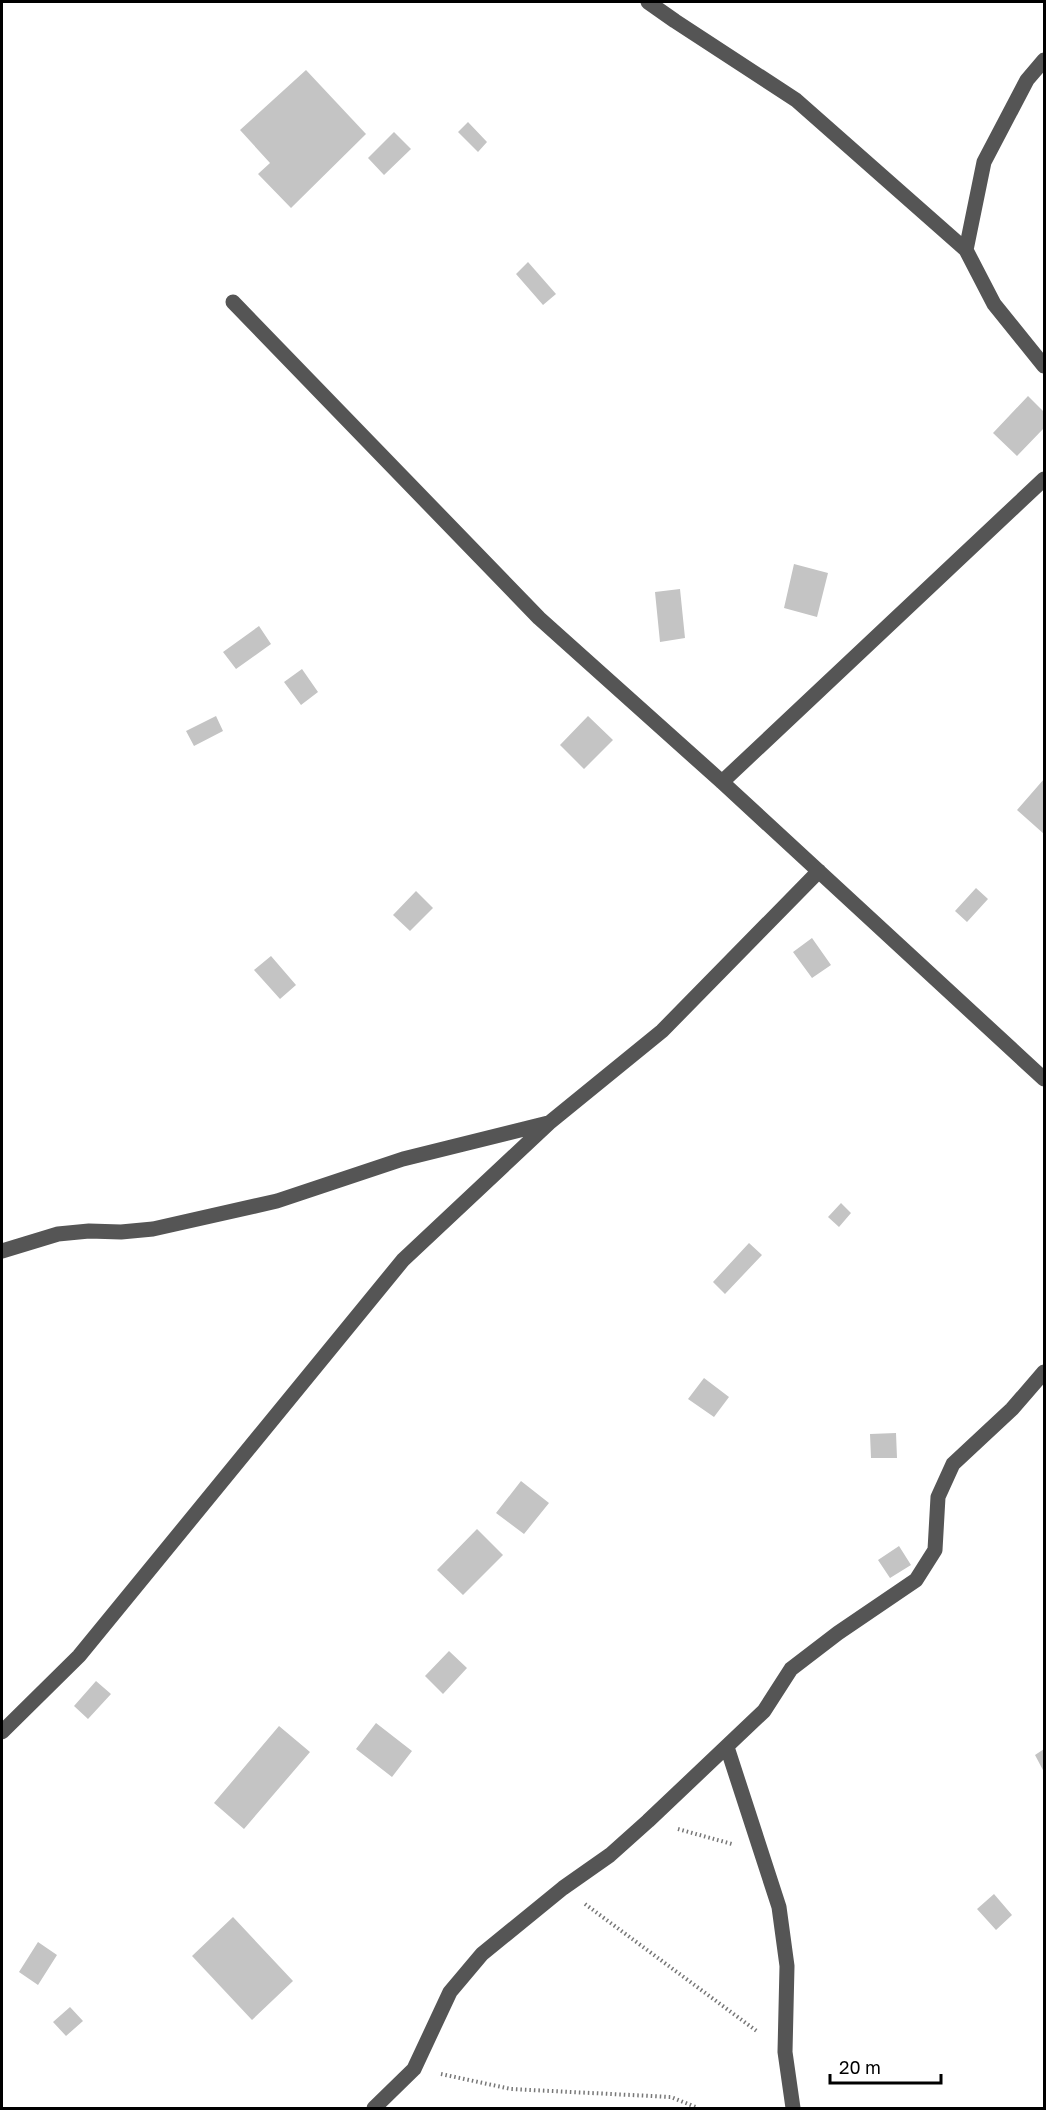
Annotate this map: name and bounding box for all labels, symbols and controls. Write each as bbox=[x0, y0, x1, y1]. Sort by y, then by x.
scale bar bbox=[830, 2047, 941, 2085]
text: 20 m bbox=[839, 2056, 881, 2078]

